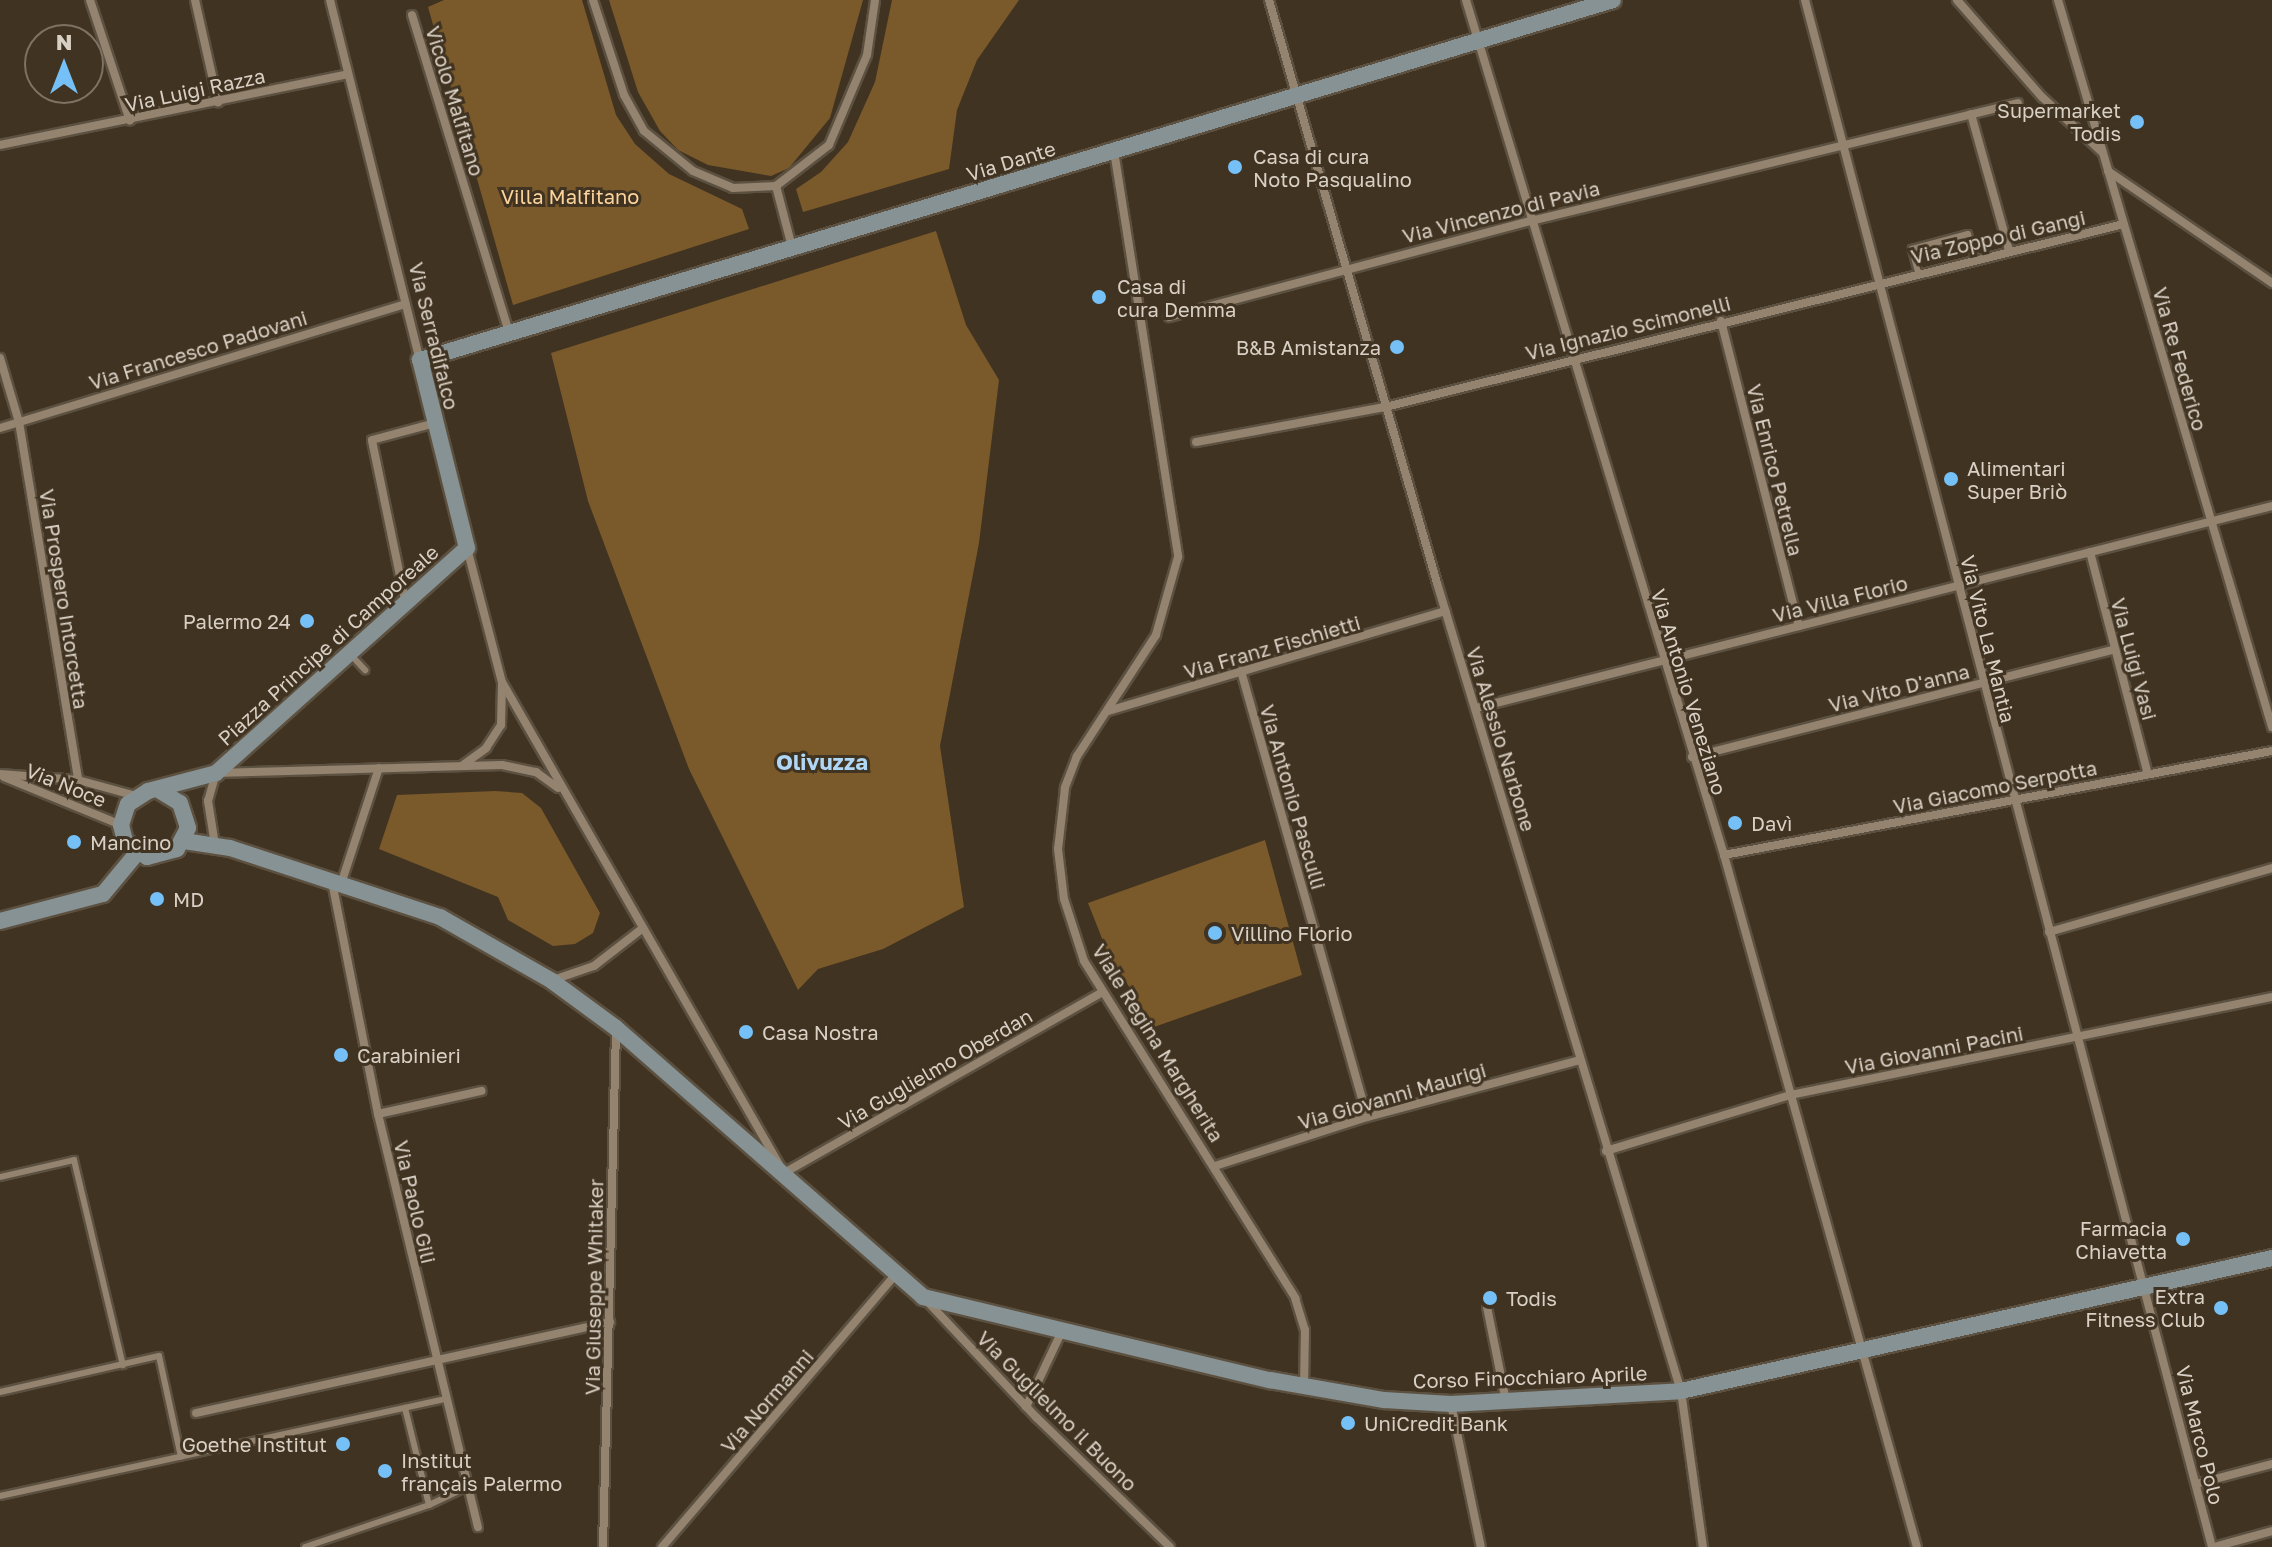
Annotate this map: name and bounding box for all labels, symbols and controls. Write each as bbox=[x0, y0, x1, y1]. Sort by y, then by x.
street label: Vicolo Malfitano bbox=[421, 23, 489, 179]
north arrow bbox=[24, 24, 104, 104]
text: N bbox=[56, 28, 72, 55]
street label: Via Luigi Razza bbox=[123, 63, 267, 117]
place label: Supermarket Todis bbox=[1997, 98, 2121, 145]
marker: Supermarket Todis bbox=[2128, 113, 2146, 131]
street label: Via Dante bbox=[963, 136, 1059, 186]
place label: Casa di cura Noto Pasqualino bbox=[1253, 144, 1412, 191]
marker: Casa di cura Noto Pasqualino bbox=[1224, 156, 1246, 178]
street label: Via Vincenzo di Pavia bbox=[1400, 176, 1602, 248]
park label: Villa Malfitano bbox=[501, 184, 639, 208]
street label: Via Zoppo di Gangi bbox=[1908, 205, 2088, 269]
street label: Via Serradifalco bbox=[404, 260, 464, 412]
place label: Casa di cura Demma bbox=[1117, 274, 1236, 321]
street label: Via Re Federico bbox=[2148, 284, 2212, 434]
marker: Casa di cura Demma bbox=[1088, 286, 1110, 308]
street label: Via Ignazio Scimonelli bbox=[1523, 291, 1733, 365]
street label: Via Francesco Padovani bbox=[86, 305, 310, 395]
place label: B&B Amistanza bbox=[1236, 335, 1381, 359]
marker: B&B Amistanza bbox=[1388, 338, 1406, 356]
street label: Via Enrico Petrella bbox=[1742, 382, 1808, 558]
place label: Alimentari Super Briò bbox=[1967, 456, 2067, 503]
marker: Alimentari Super Briò bbox=[1942, 470, 1960, 488]
street label: Via Prospero Intorcetta bbox=[35, 487, 93, 711]
street label: Piazza Principe di Camporeale bbox=[213, 540, 443, 750]
street label: Via Vito La Mantia bbox=[1956, 553, 2020, 725]
street label: Via Villa Florio bbox=[1770, 571, 1910, 627]
street label: Via Antonio Veneziano bbox=[1646, 586, 1732, 798]
street label: Via Luigi Vasi bbox=[2106, 595, 2162, 723]
place label: Palermo 24 bbox=[183, 609, 291, 633]
street label: Via Franz Fischietti bbox=[1181, 610, 1363, 684]
marker: Palermo 24 bbox=[298, 612, 316, 630]
street label: Via Alessio Narbone bbox=[1461, 644, 1541, 834]
street label: Via Vito D'anna bbox=[1826, 659, 1972, 717]
street label: Via Antonio Pasculli bbox=[1255, 702, 1331, 892]
district label: Olivuzza bbox=[776, 749, 868, 775]
street label: Via Giacomo Serpotta bbox=[1891, 755, 2099, 819]
street label: Via Noce bbox=[22, 758, 110, 812]
place label: Davì bbox=[1751, 811, 1792, 835]
marker: Davì bbox=[1726, 814, 1744, 832]
place label: Mancino bbox=[90, 830, 171, 854]
marker: Mancino bbox=[65, 833, 83, 851]
place label: MD bbox=[173, 887, 204, 911]
marker: MD bbox=[148, 890, 166, 908]
place label: Villino Florio bbox=[1231, 921, 1352, 945]
marker: Villino Florio bbox=[1206, 924, 1224, 942]
street label: Viale Regina Margherita bbox=[1087, 940, 1229, 1146]
street label: Via Guglielmo Oberdan bbox=[834, 1004, 1036, 1134]
place label: Casa Nostra bbox=[762, 1020, 878, 1044]
street label: Via Giovanni Pacini bbox=[1843, 1021, 2025, 1079]
marker: Casa Nostra bbox=[737, 1023, 755, 1041]
place label: Carabinieri bbox=[357, 1043, 461, 1067]
marker: Carabinieri bbox=[332, 1046, 350, 1064]
street label: Via Giovanni Maurigi bbox=[1295, 1058, 1489, 1134]
street label: Via Paolo Gili bbox=[389, 1138, 441, 1266]
street label: Via Giuseppe Whitaker bbox=[580, 1179, 608, 1395]
place label: Farmacia Chiavetta bbox=[2075, 1216, 2167, 1263]
marker: Farmacia Chiavetta bbox=[2174, 1230, 2192, 1248]
place label: Extra Fitness Club bbox=[2085, 1284, 2205, 1331]
place label: Todis bbox=[1506, 1286, 1557, 1310]
marker: Todis bbox=[1481, 1289, 1499, 1307]
marker: Extra Fitness Club bbox=[2212, 1299, 2230, 1317]
street label: Via Guglielmo il Buono bbox=[972, 1326, 1142, 1496]
street label: Via Normanni bbox=[716, 1344, 818, 1458]
street label: Corso Finocchiaro Aprile bbox=[1412, 1361, 1648, 1393]
street label: Via Marco Polo bbox=[2171, 1363, 2229, 1507]
place label: UniCredit Bank bbox=[1364, 1411, 1508, 1435]
marker: UniCredit Bank bbox=[1339, 1414, 1357, 1432]
place label: Goethe Institut bbox=[182, 1432, 327, 1456]
marker: Goethe Institut bbox=[334, 1435, 352, 1453]
place label: Institut français Palermo bbox=[401, 1448, 562, 1495]
marker: Institut français Palermo bbox=[376, 1462, 394, 1480]

